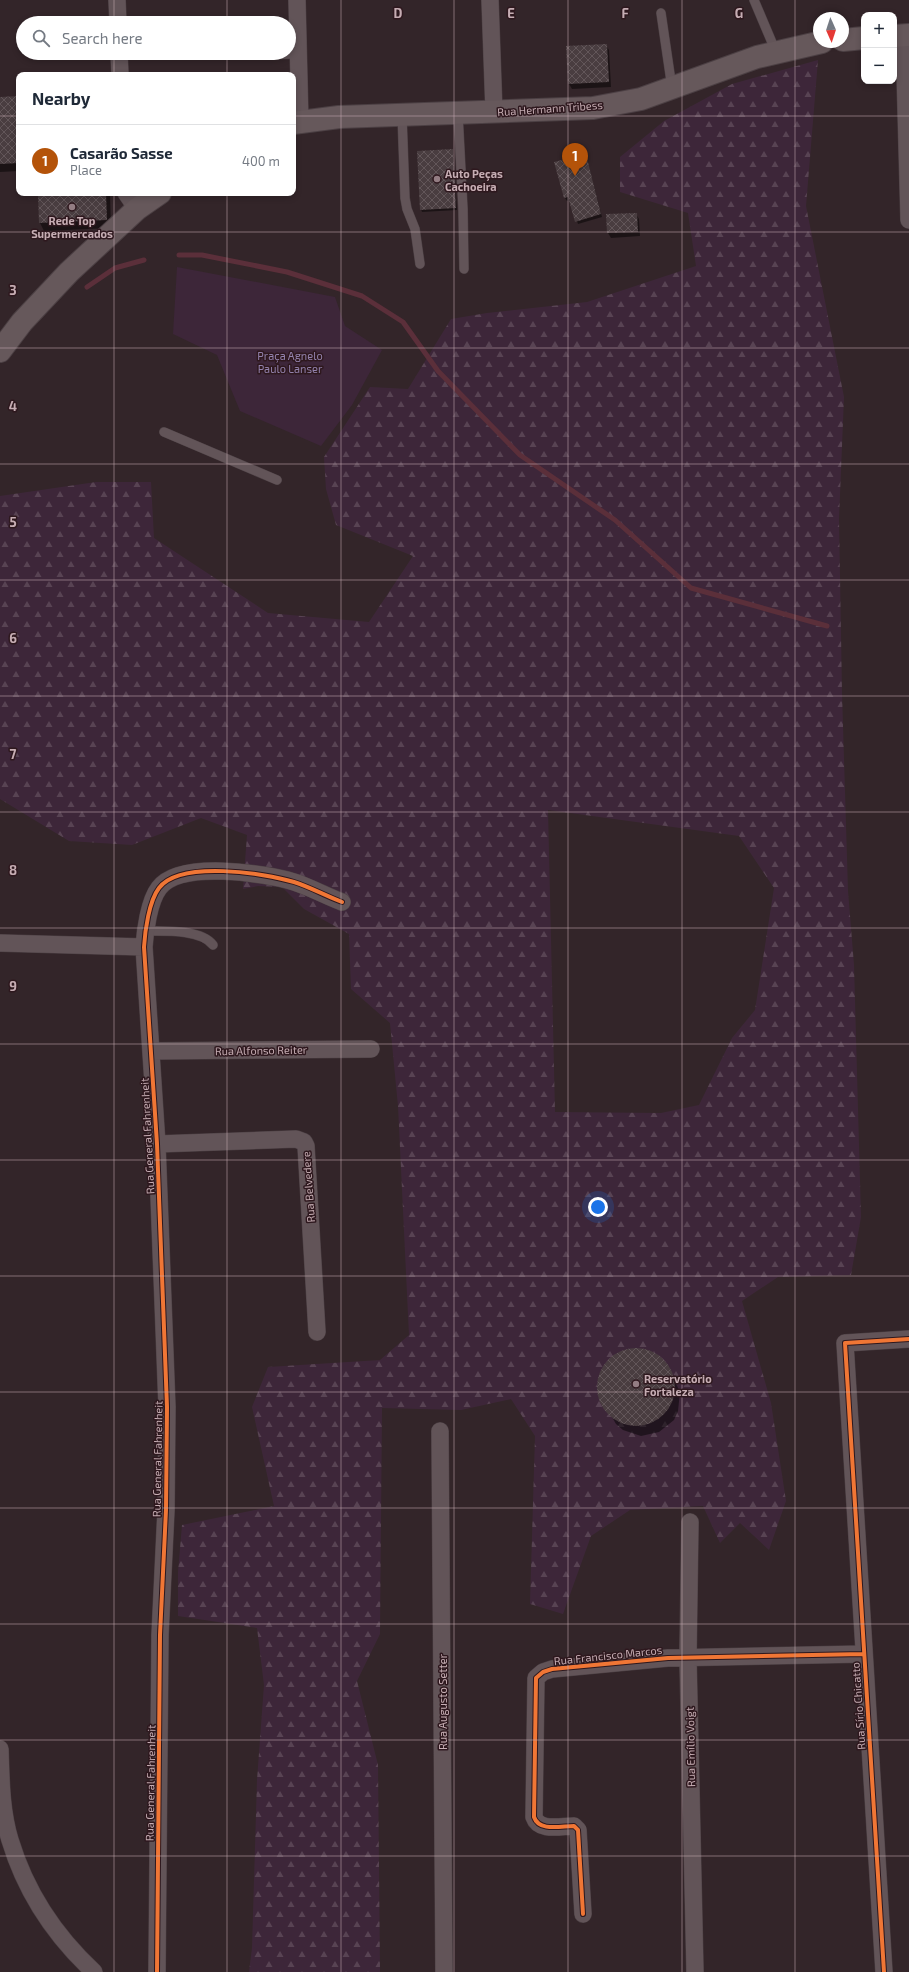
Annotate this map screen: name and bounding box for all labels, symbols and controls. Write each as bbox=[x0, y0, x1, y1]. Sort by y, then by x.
text: D bbox=[394, 5, 403, 21]
text: E bbox=[507, 5, 515, 21]
text: F bbox=[621, 5, 629, 21]
text: G bbox=[735, 5, 743, 21]
north arrow bbox=[813, 12, 849, 48]
map controls bbox=[861, 12, 897, 84]
button: + bbox=[861, 12, 897, 48]
search box bbox=[16, 16, 296, 60]
icon: search bbox=[30, 27, 52, 49]
text: Search here bbox=[62, 29, 143, 47]
button: − bbox=[861, 48, 897, 84]
text: Nearby bbox=[32, 88, 90, 108]
street label: Rua Hermann Tribess bbox=[497, 98, 604, 118]
pin: 1 bbox=[562, 143, 588, 176]
text: Casarão Sasse bbox=[70, 144, 173, 162]
text: 1 bbox=[42, 153, 48, 169]
text: 400 m bbox=[242, 153, 280, 169]
text: Place bbox=[70, 162, 102, 178]
place label: Auto Peças Cachoeira bbox=[445, 167, 503, 193]
marker: Auto Peças Cachoeira bbox=[432, 174, 442, 184]
marker: Rede Top Supermercados bbox=[67, 202, 77, 212]
place label: Rede Top Supermercados bbox=[31, 214, 113, 240]
text: 3 bbox=[9, 282, 17, 298]
park label: Praça Agnelo Paulo Lanser bbox=[257, 349, 323, 375]
text: 4 bbox=[9, 398, 17, 414]
text: 5 bbox=[9, 514, 17, 530]
text: 6 bbox=[9, 630, 17, 646]
text: 7 bbox=[10, 746, 17, 762]
text: 8 bbox=[9, 862, 17, 878]
text: 9 bbox=[9, 978, 17, 994]
street label: Rua Alfonso Reiter bbox=[215, 1043, 308, 1057]
street label: Rua General Fahrenheit bbox=[137, 1078, 157, 1194]
street label: Rua Belvedere bbox=[299, 1151, 317, 1223]
your location bbox=[588, 1197, 608, 1217]
place label: Reservatório Fortaleza bbox=[644, 1372, 712, 1398]
marker: Reservatório Fortaleza bbox=[631, 1379, 641, 1389]
street label: Rua General Fahrenheit bbox=[149, 1401, 165, 1517]
street label: Rua Francisco Marcos bbox=[553, 1643, 663, 1667]
street label: Rua Augusto Setter bbox=[436, 1653, 449, 1750]
street label: Rua Sírio Chicatto bbox=[848, 1662, 868, 1750]
street label: Rua Emílio Voigt bbox=[683, 1707, 697, 1787]
street label: Rua General Fahrenheit bbox=[142, 1725, 158, 1841]

